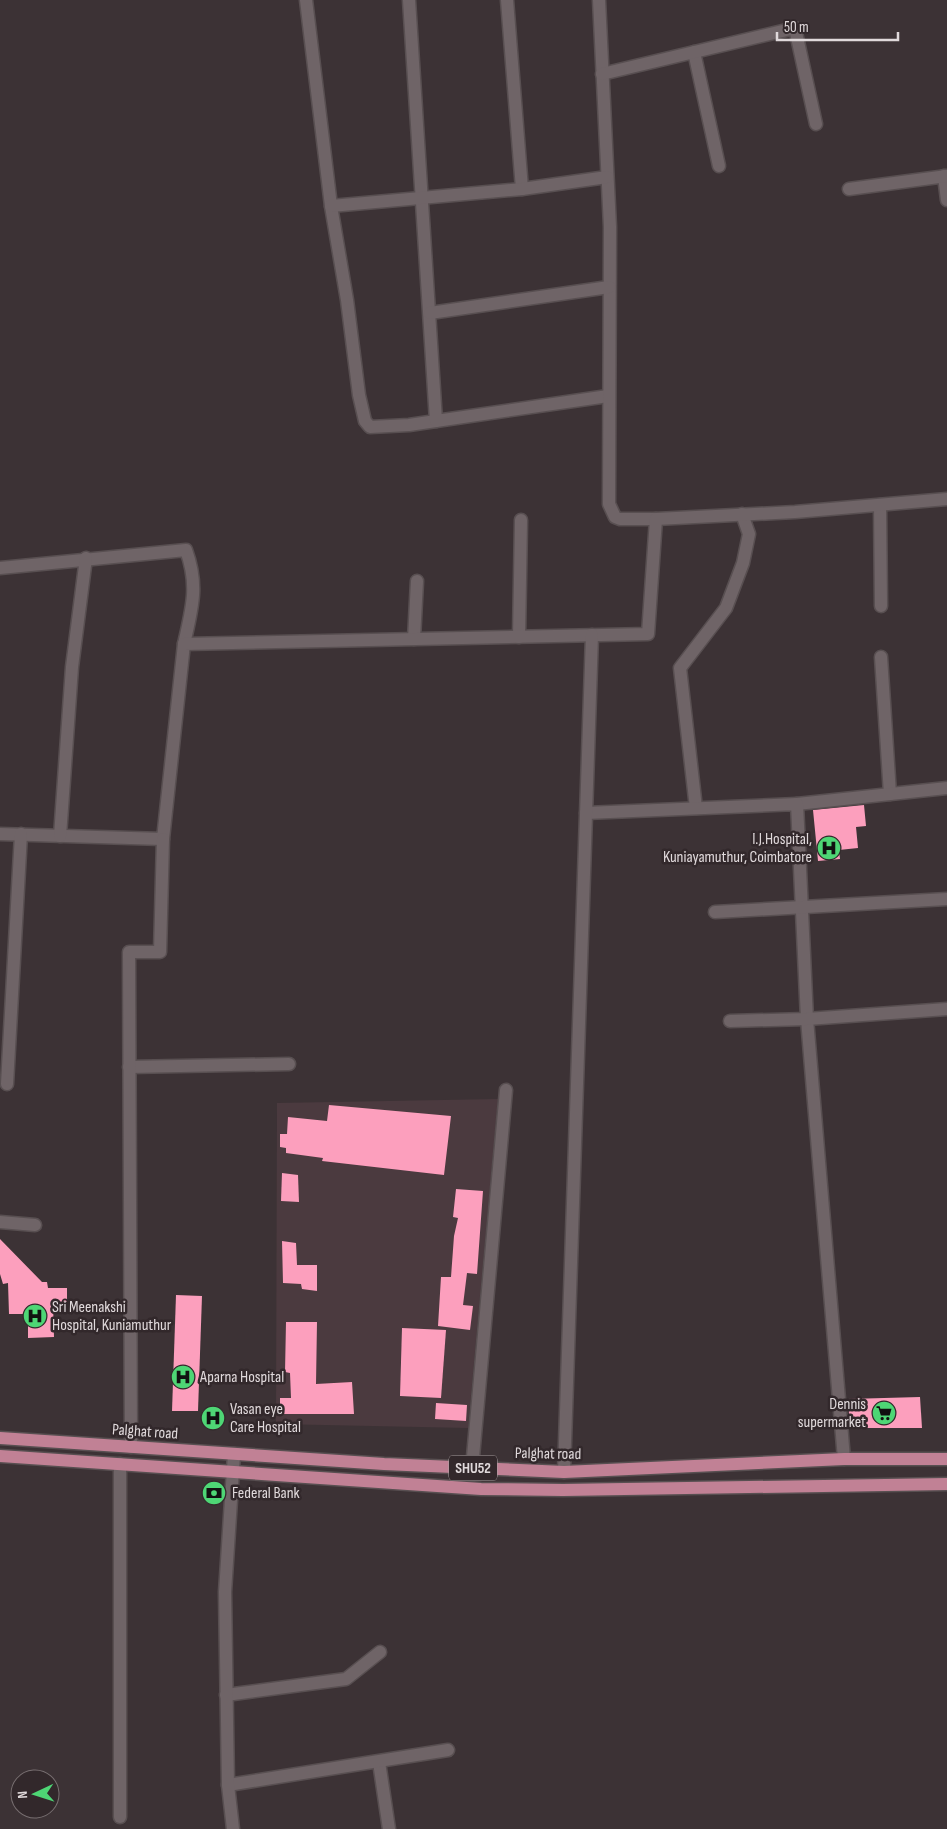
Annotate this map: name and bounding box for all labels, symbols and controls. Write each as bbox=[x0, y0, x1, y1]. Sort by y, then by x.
scale bar bbox=[777, 10, 898, 42]
text: 50 m bbox=[784, 18, 809, 37]
place label: I.J.Hospital, Kuniayamuthur, Coimbatore bbox=[663, 830, 812, 867]
hospital icon: I.J.Hospital, Kuniayamuthur, Coimbatore bbox=[816, 835, 842, 861]
place label: Sri Meenakshi Hospital, Kuniamuthur bbox=[52, 1298, 172, 1335]
hospital icon: Sri Meenakshi Hospital, Kuniamuthur bbox=[22, 1303, 48, 1329]
hospital icon: Aparna Hospital bbox=[170, 1364, 196, 1390]
place label: Aparna Hospital bbox=[199, 1368, 284, 1387]
place label: Dennis supermarket bbox=[798, 1395, 866, 1432]
place label: Vasan eye Care Hospital bbox=[230, 1400, 301, 1437]
supermarket icon: Dennis supermarket bbox=[871, 1400, 897, 1426]
hospital icon: Vasan eye Care Hospital bbox=[200, 1405, 226, 1431]
street label: Palghat road bbox=[111, 1420, 179, 1444]
street label: Palghat road bbox=[515, 1444, 581, 1464]
road number: SHU52 bbox=[449, 1456, 497, 1480]
bank icon: Federal Bank bbox=[201, 1480, 227, 1506]
place label: Federal Bank bbox=[232, 1484, 300, 1503]
north arrow bbox=[10, 1769, 60, 1819]
text: N bbox=[14, 1791, 31, 1799]

